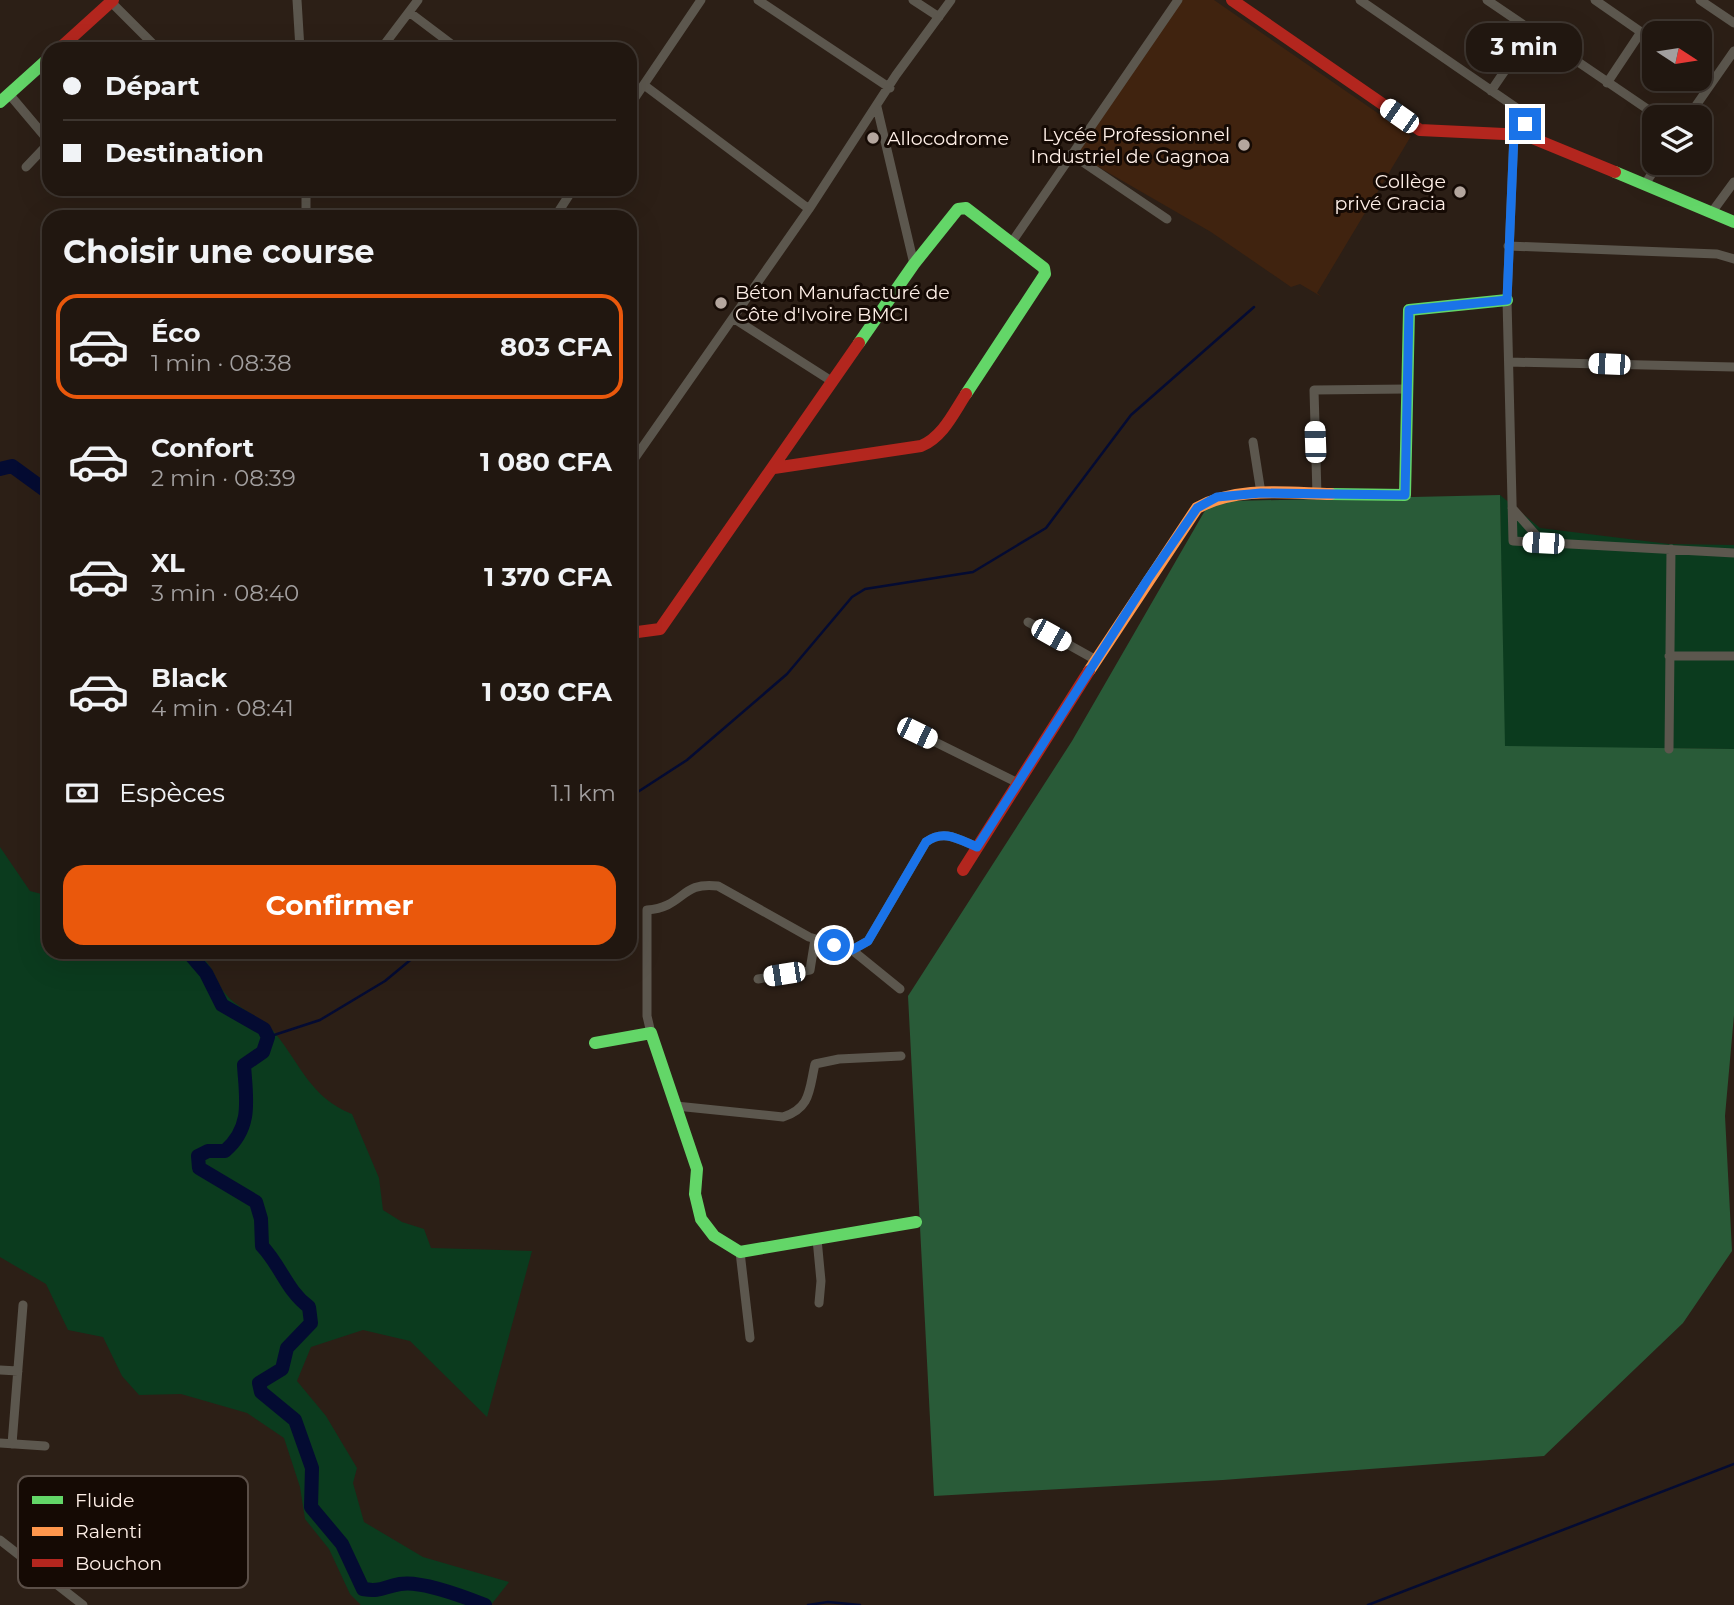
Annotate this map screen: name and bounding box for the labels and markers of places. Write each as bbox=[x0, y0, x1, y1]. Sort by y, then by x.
place label: Lycée Professionnel Industriel de Gagnoa bbox=[1030, 123, 1230, 168]
place label: Allocodrome bbox=[887, 127, 1009, 150]
marker: Allocodrome bbox=[865, 130, 881, 146]
marker: Lycée Professionnel Industriel de Gagnoa bbox=[1236, 137, 1252, 153]
place label: Collège privé Gracia bbox=[1334, 170, 1446, 215]
marker: Collège privé Gracia bbox=[1452, 184, 1468, 200]
place label: Béton Manufacturé de Côte d'Ivoire BMCI bbox=[735, 281, 950, 326]
marker: Béton Manufacturé de Côte d'Ivoire BMCI bbox=[713, 295, 729, 311]

